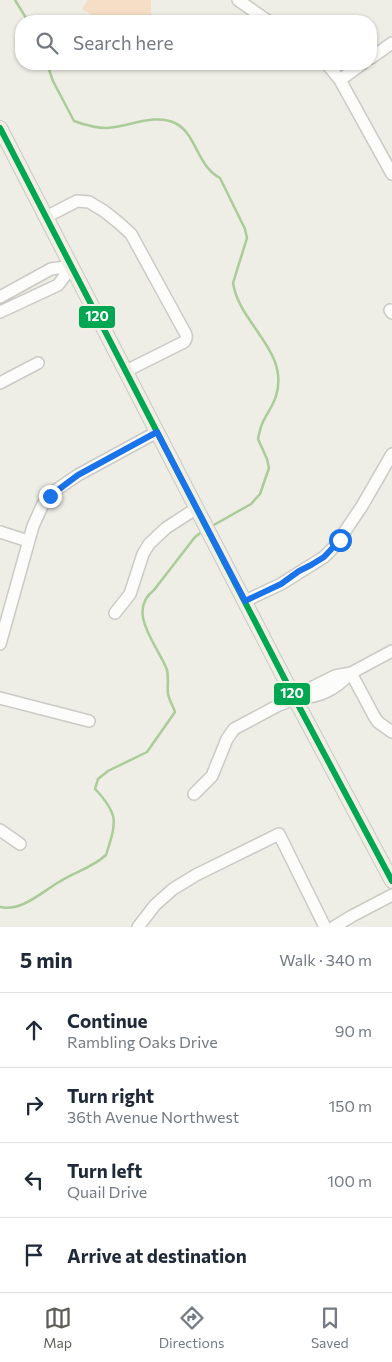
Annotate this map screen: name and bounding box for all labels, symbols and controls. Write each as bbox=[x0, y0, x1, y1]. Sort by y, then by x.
search box bbox=[15, 15, 377, 70]
icon: search bbox=[33, 29, 61, 57]
text: Search here bbox=[73, 31, 173, 54]
line badge: 120 bbox=[78, 305, 116, 329]
text: 120 bbox=[85, 307, 109, 324]
route end bbox=[39, 485, 62, 508]
route start bbox=[329, 529, 352, 552]
line badge: 120 bbox=[273, 682, 311, 706]
text: 120 bbox=[280, 684, 304, 701]
text: 5 min bbox=[20, 947, 73, 972]
text: Walk · 340 m bbox=[279, 950, 372, 969]
text: Continue bbox=[67, 1009, 147, 1032]
icon: ahead bbox=[20, 1016, 48, 1044]
text: 90 m bbox=[335, 1021, 372, 1040]
text: Rambling Oaks Drive bbox=[67, 1032, 218, 1051]
text: Turn right bbox=[67, 1084, 154, 1107]
icon: right bbox=[20, 1091, 48, 1119]
text: 150 m bbox=[329, 1096, 372, 1115]
text: 36th Avenue Northwest bbox=[67, 1107, 239, 1126]
text: Turn left bbox=[67, 1159, 142, 1182]
icon: left bbox=[20, 1166, 48, 1194]
text: 100 m bbox=[327, 1171, 372, 1190]
text: Quail Drive bbox=[67, 1182, 147, 1201]
icon: arrive bbox=[20, 1241, 48, 1269]
text: Arrive at destination bbox=[67, 1244, 247, 1267]
tab: Map bbox=[43, 1304, 72, 1351]
tab: Directions bbox=[159, 1304, 224, 1351]
tab: Saved bbox=[311, 1304, 349, 1351]

